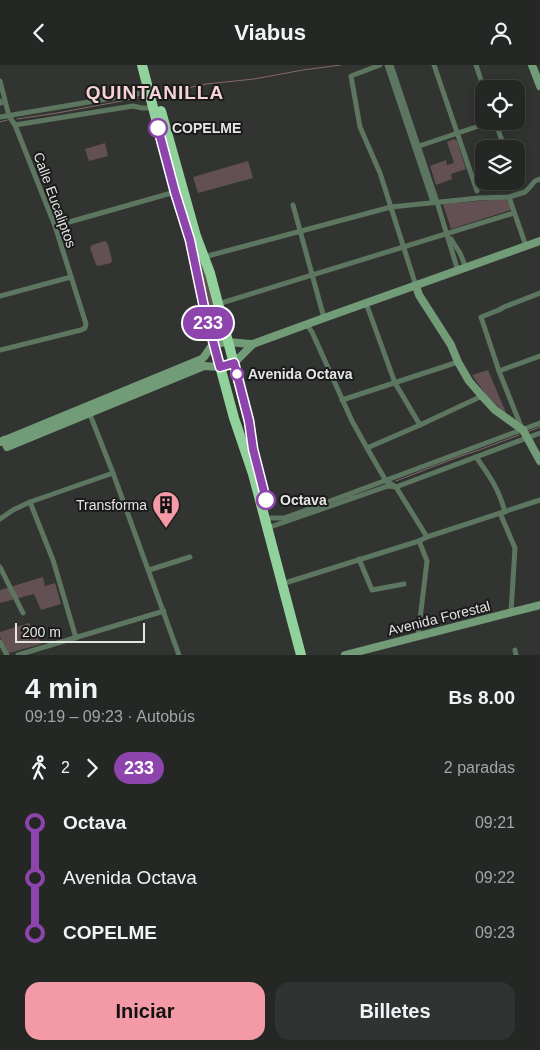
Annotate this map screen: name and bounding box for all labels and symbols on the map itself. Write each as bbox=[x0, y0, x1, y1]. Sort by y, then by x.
district label: QUINTANILLA bbox=[86, 82, 224, 103]
marker: COPELME bbox=[148, 118, 168, 138]
place label: COPELME bbox=[172, 120, 241, 136]
street label: Calle Eucaliptos bbox=[30, 150, 80, 250]
line badge: 233 bbox=[179, 307, 237, 339]
place label: Avenida Octava bbox=[248, 366, 353, 382]
marker: Avenida Octava bbox=[230, 367, 244, 381]
building icon: Transforma bbox=[151, 490, 181, 529]
marker: Octava bbox=[256, 490, 276, 510]
place label: Octava bbox=[280, 492, 327, 508]
place label: Transforma bbox=[76, 497, 147, 513]
street label: Avenida Forestal bbox=[386, 598, 492, 638]
scale bar bbox=[15, 620, 145, 643]

